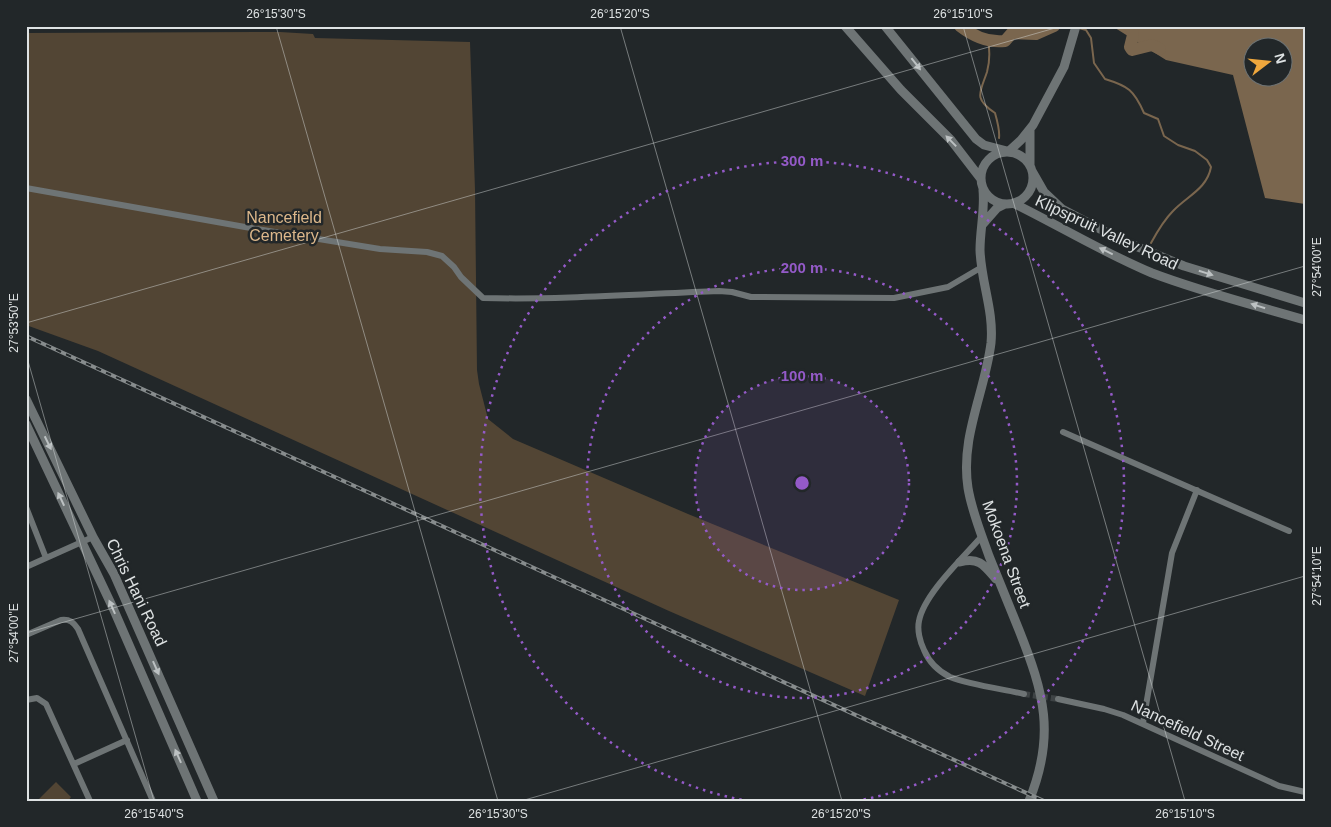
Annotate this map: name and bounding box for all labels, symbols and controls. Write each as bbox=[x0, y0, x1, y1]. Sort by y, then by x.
text: 26°15'30"S bbox=[246, 7, 306, 21]
text: 26°15'20"S bbox=[590, 7, 650, 21]
text: 26°15'10"S bbox=[933, 7, 993, 21]
north arrow bbox=[1244, 38, 1294, 88]
text: N bbox=[1271, 51, 1290, 65]
one-way arrow bbox=[910, 57, 921, 70]
one-way arrow bbox=[945, 135, 957, 147]
text: 300 m bbox=[781, 152, 823, 169]
street label: Klipspruit Valley Road bbox=[1033, 192, 1181, 273]
park label: Nancefield Cemetery bbox=[246, 209, 322, 244]
text: 27°54'00"E bbox=[1310, 237, 1324, 297]
one-way arrow bbox=[1098, 247, 1113, 255]
text: 200 m bbox=[781, 259, 823, 276]
one-way arrow bbox=[1198, 269, 1213, 277]
text: 27°53'50"E bbox=[7, 293, 21, 353]
one-way arrow bbox=[1250, 302, 1265, 310]
text: 100 m bbox=[781, 367, 823, 384]
one-way arrow bbox=[44, 436, 52, 450]
centre of rings bbox=[793, 474, 811, 492]
one-way arrow bbox=[57, 492, 65, 506]
street label: Mokoena Street bbox=[979, 498, 1034, 611]
street label: Chris Hani Road bbox=[103, 536, 170, 649]
text: 27°54'10"E bbox=[1310, 546, 1324, 606]
one-way arrow bbox=[108, 600, 116, 614]
text: 27°54'00"E bbox=[7, 603, 21, 663]
one-way arrow bbox=[152, 661, 160, 675]
street label: Nancefield Street bbox=[1129, 697, 1248, 764]
one-way arrow bbox=[173, 749, 181, 763]
text: 26°15'40"S bbox=[124, 807, 184, 821]
text: 26°15'30"S bbox=[468, 807, 528, 821]
text: 26°15'20"S bbox=[811, 807, 871, 821]
text: 26°15'10"S bbox=[1155, 807, 1215, 821]

